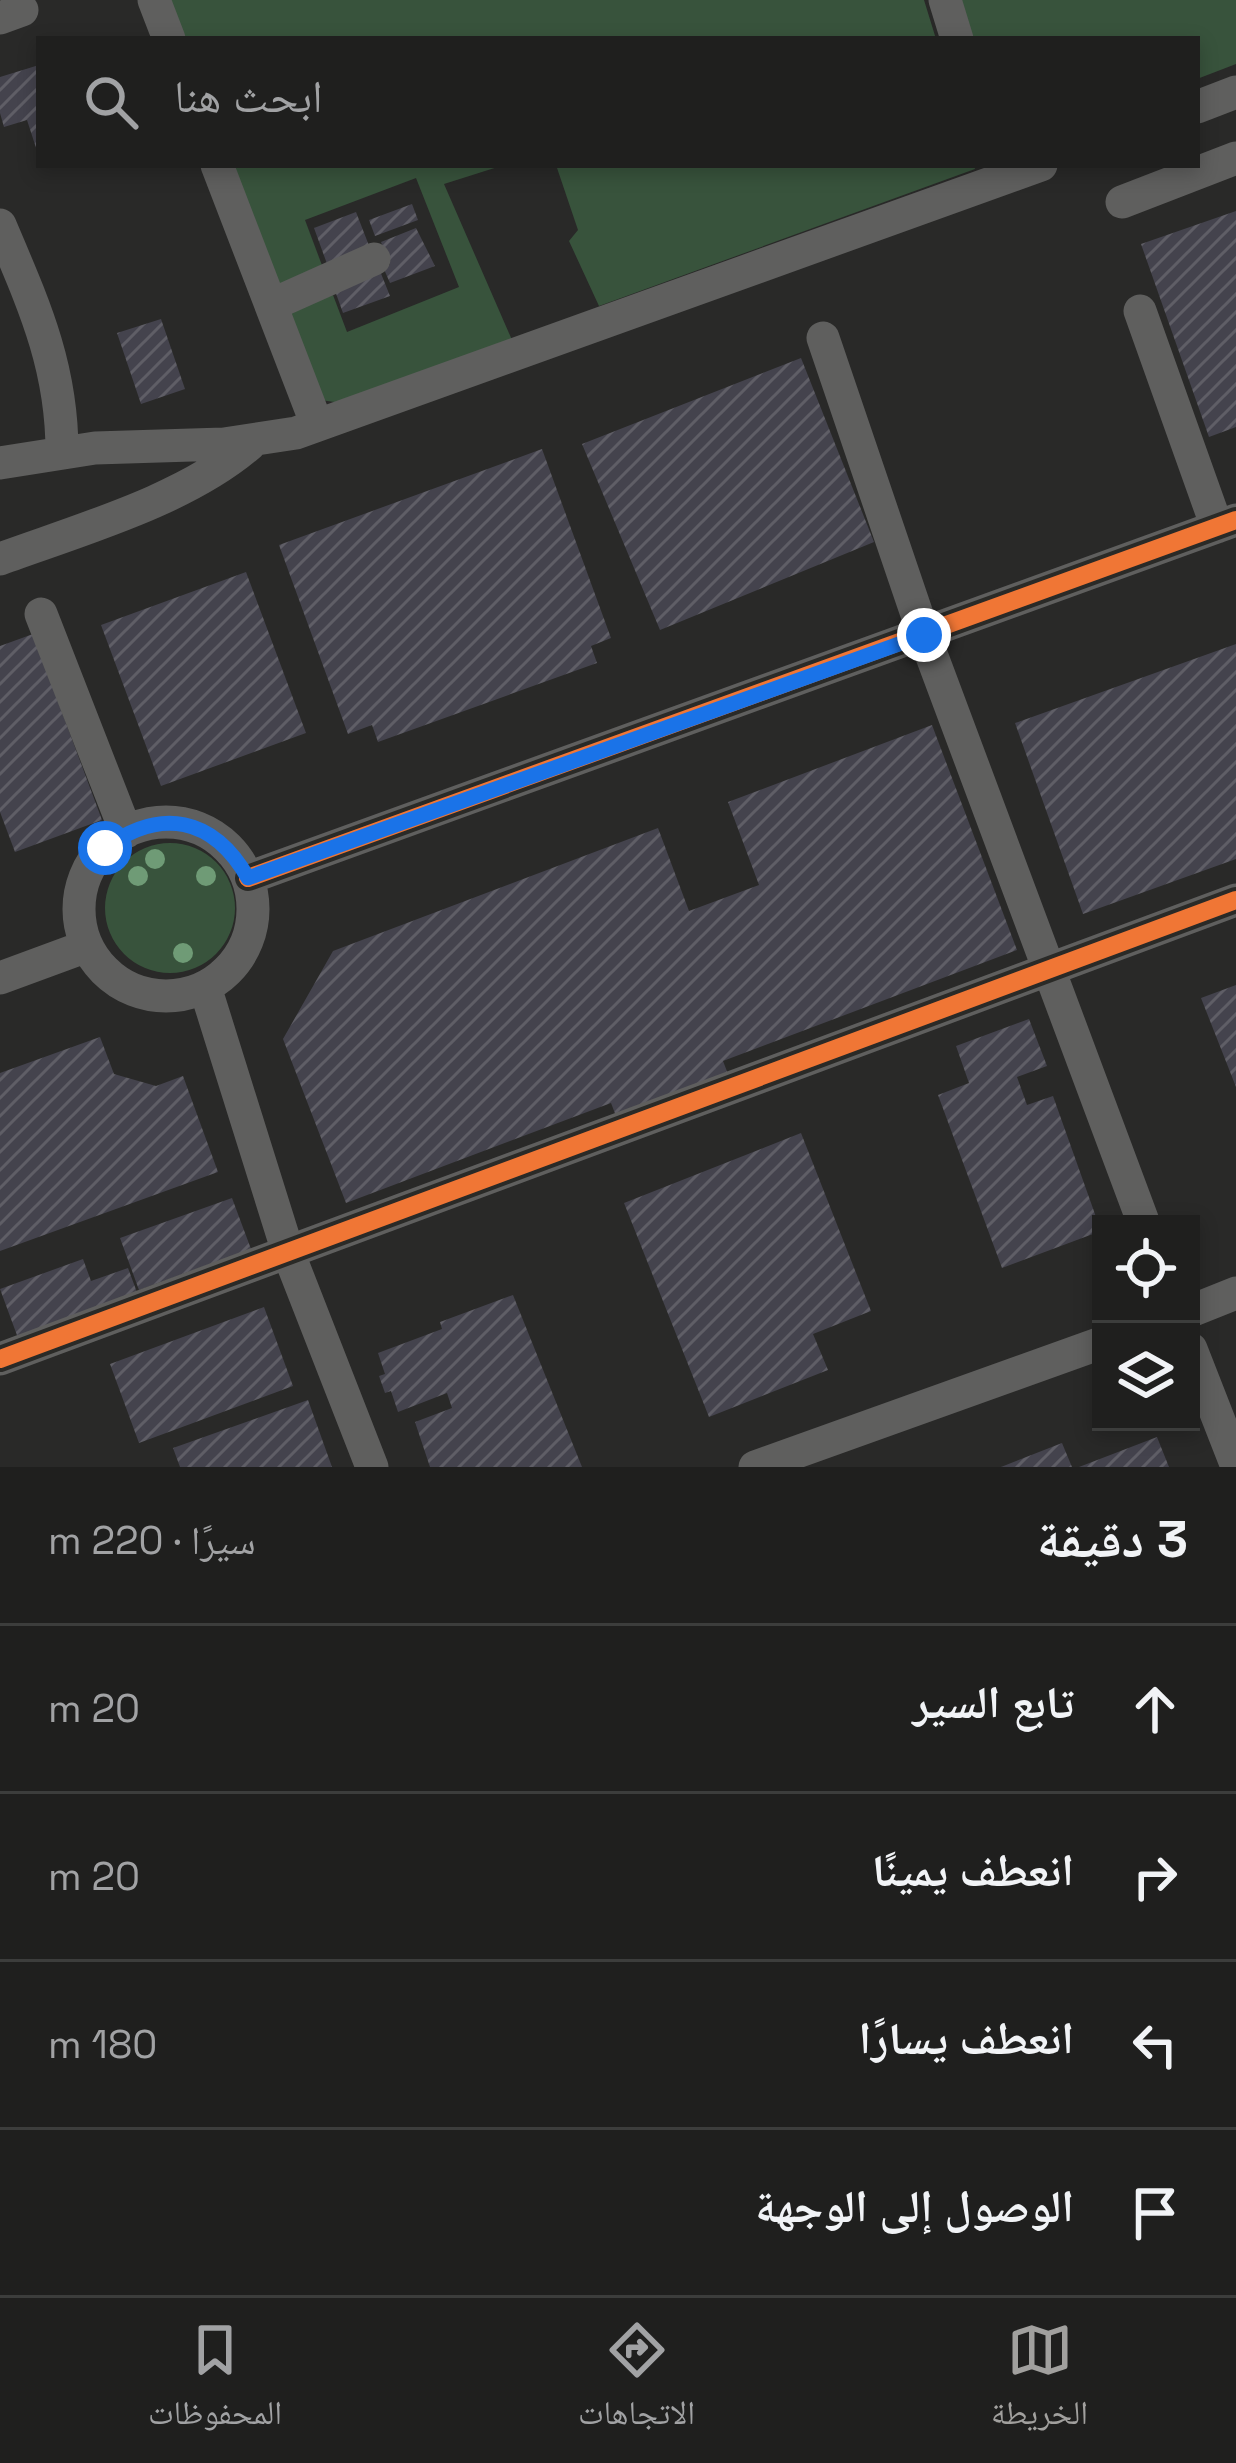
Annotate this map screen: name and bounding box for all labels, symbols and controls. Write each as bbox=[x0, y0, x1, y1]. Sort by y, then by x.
search box bbox=[36, 36, 1200, 168]
text: ابحث هنا bbox=[174, 68, 323, 125]
icon: search bbox=[78, 69, 144, 135]
route end bbox=[897, 608, 951, 662]
route start bbox=[78, 821, 132, 875]
map controls bbox=[1092, 1215, 1200, 1431]
button: locate bbox=[1092, 1215, 1200, 1323]
button: layers bbox=[1092, 1323, 1200, 1431]
text: 3 دقيقة bbox=[1037, 1507, 1188, 1572]
text: سيرًا · 220 m bbox=[48, 1516, 256, 1565]
text: تابع السير bbox=[912, 1674, 1074, 1731]
icon: ahead bbox=[1122, 1676, 1188, 1742]
text: 20 m bbox=[48, 1684, 140, 1733]
text: انعطف يمينًا bbox=[872, 1842, 1074, 1899]
icon: right bbox=[1122, 1844, 1188, 1910]
text: 20 m bbox=[48, 1852, 140, 1901]
text: انعطف يسارًا bbox=[859, 2010, 1074, 2067]
icon: left bbox=[1122, 2012, 1188, 2078]
text: 180 m bbox=[48, 2020, 157, 2069]
text: الوصول إلى الوجهة bbox=[755, 2178, 1074, 2235]
icon: arrive bbox=[1122, 2180, 1188, 2246]
tab: المحفوظات bbox=[148, 2317, 282, 2445]
tab: الاتجاهات bbox=[578, 2317, 695, 2445]
tab: الخريطة bbox=[991, 2317, 1088, 2445]

